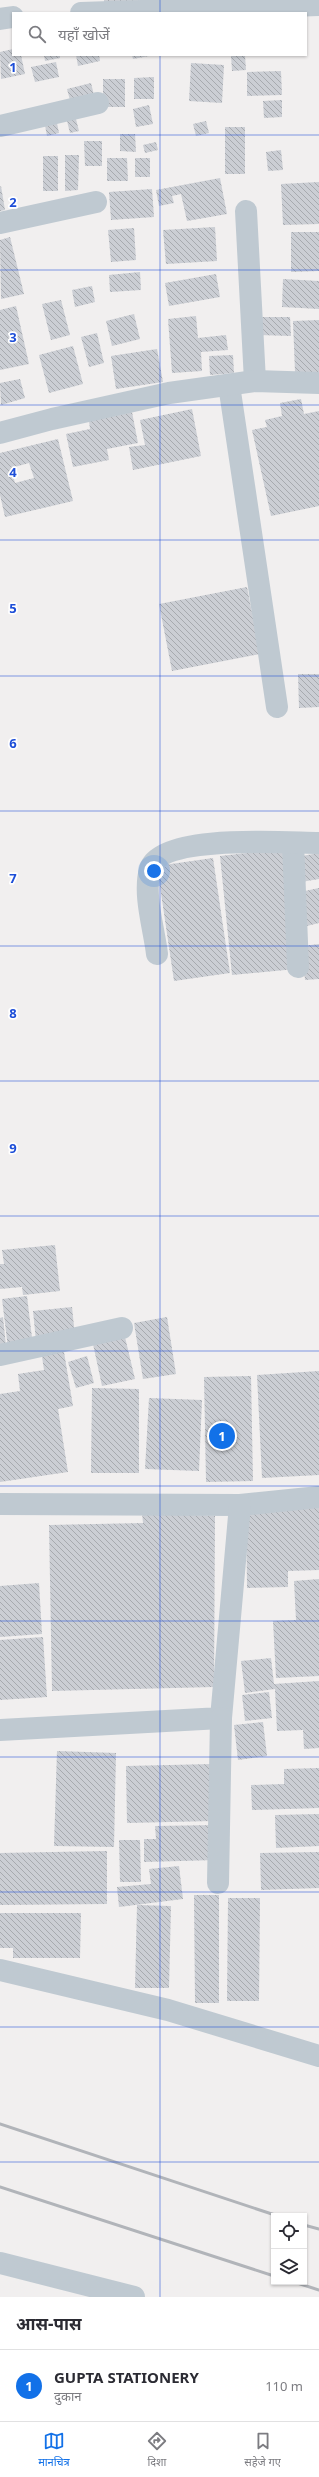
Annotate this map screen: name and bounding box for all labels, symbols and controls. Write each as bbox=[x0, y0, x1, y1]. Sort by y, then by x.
search box bbox=[12, 12, 307, 56]
icon: search bbox=[26, 23, 48, 45]
text: यहाँ खोजें bbox=[58, 24, 110, 44]
text: 1 bbox=[9, 58, 17, 76]
text: 2 bbox=[9, 193, 17, 211]
text: 3 bbox=[9, 328, 17, 346]
text: 4 bbox=[9, 463, 17, 481]
text: 5 bbox=[9, 599, 17, 617]
text: 6 bbox=[9, 734, 17, 752]
your location bbox=[144, 861, 164, 881]
text: 7 bbox=[9, 869, 17, 887]
text: 8 bbox=[9, 1004, 17, 1022]
text: 9 bbox=[9, 1139, 17, 1157]
pin: 1 bbox=[209, 1421, 235, 1451]
map controls bbox=[271, 2213, 307, 2285]
button: locate bbox=[271, 2213, 307, 2249]
button: layers bbox=[271, 2249, 307, 2285]
text: आस-पास bbox=[16, 2312, 81, 2335]
text: GUPTA STATIONERY bbox=[54, 2367, 199, 2387]
text: 1 bbox=[25, 2377, 33, 2395]
text: 110 m bbox=[265, 2377, 303, 2395]
text: दुकान bbox=[54, 2387, 81, 2405]
tab: मानचित्र bbox=[38, 2430, 70, 2469]
tab: दिशा bbox=[146, 2430, 168, 2469]
tab: सहेजे गए bbox=[244, 2430, 281, 2469]

